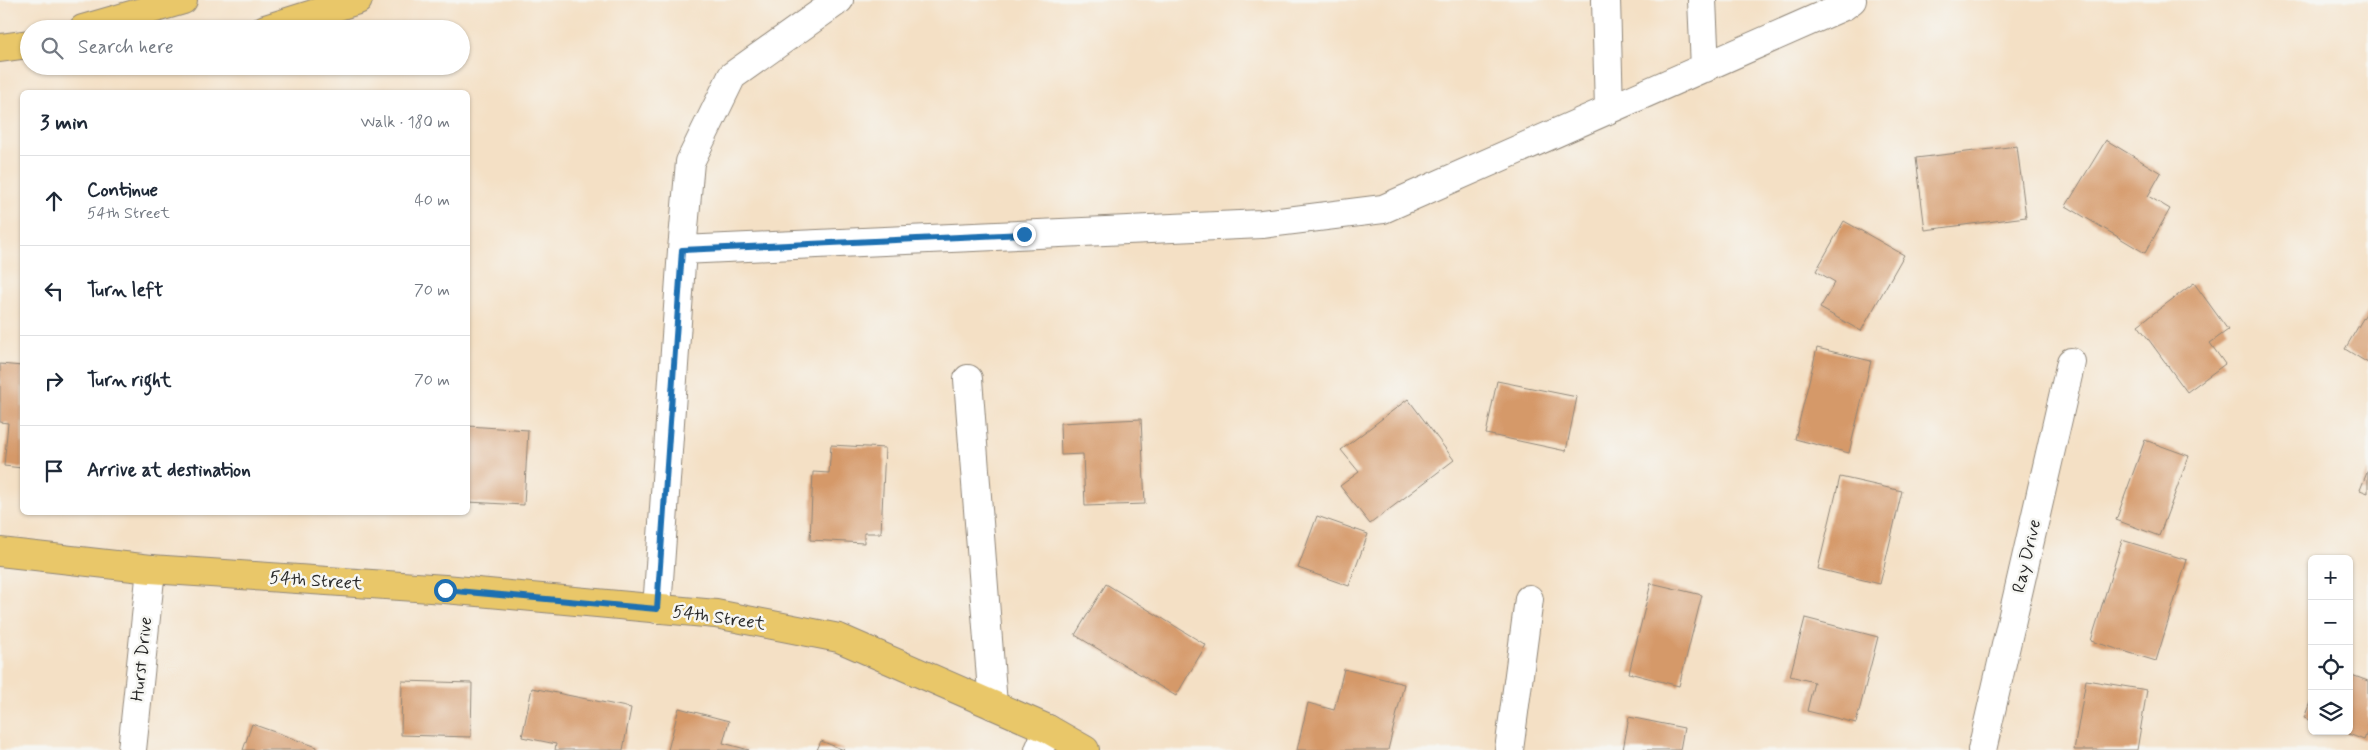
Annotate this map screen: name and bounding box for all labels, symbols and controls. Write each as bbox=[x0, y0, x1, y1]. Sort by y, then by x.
search box bbox=[20, 20, 470, 75]
icon: search bbox=[38, 34, 66, 62]
text: Search here bbox=[78, 35, 174, 60]
text: 3 min bbox=[40, 109, 88, 137]
text: Walk · 180 m bbox=[361, 112, 450, 133]
text: Continue bbox=[87, 178, 158, 203]
icon: ahead bbox=[40, 187, 68, 215]
text: 40 m bbox=[414, 190, 450, 211]
text: 54th Street bbox=[87, 203, 170, 224]
route end bbox=[1013, 223, 1036, 246]
icon: left bbox=[40, 277, 68, 305]
text: Turn left bbox=[87, 278, 163, 303]
text: 70 m bbox=[414, 280, 450, 301]
icon: right bbox=[40, 367, 68, 395]
text: Turn right bbox=[87, 368, 171, 393]
text: 70 m bbox=[414, 370, 450, 391]
icon: arrive bbox=[40, 457, 68, 485]
text: Arrive at destination bbox=[87, 458, 251, 483]
street label: Ray Drive bbox=[2007, 517, 2047, 595]
map controls bbox=[2308, 555, 2353, 735]
button: + bbox=[2308, 555, 2353, 600]
street label: 54th Street bbox=[269, 566, 364, 596]
route start bbox=[434, 579, 457, 602]
street label: 54th Street bbox=[671, 600, 767, 636]
button: − bbox=[2308, 600, 2353, 645]
street label: Hurst Drive bbox=[126, 616, 158, 703]
button: locate bbox=[2308, 645, 2353, 690]
button: layers bbox=[2308, 690, 2353, 735]

